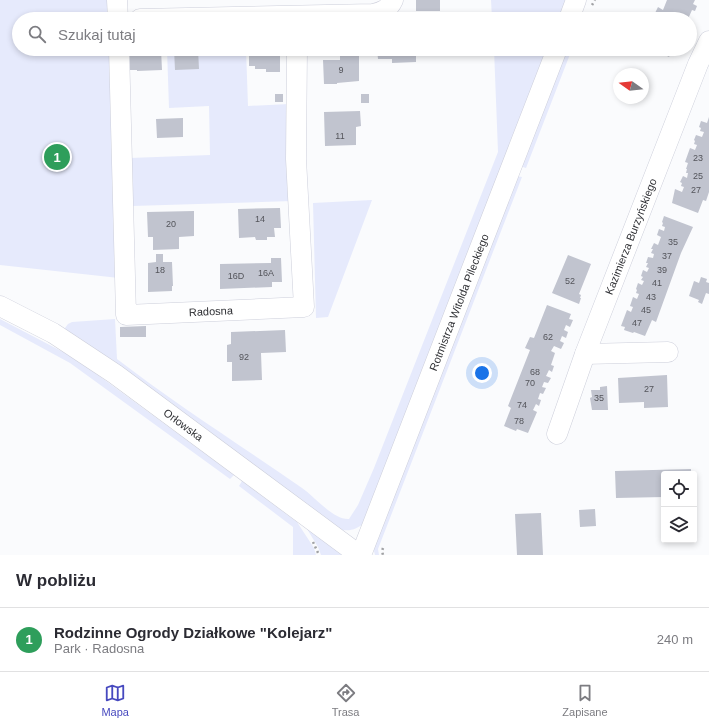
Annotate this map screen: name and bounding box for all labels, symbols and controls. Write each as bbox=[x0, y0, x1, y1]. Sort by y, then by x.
search box bbox=[12, 12, 697, 56]
icon: search bbox=[26, 23, 48, 45]
text: Szukaj tutaj bbox=[58, 26, 136, 43]
house number: 9 bbox=[338, 65, 344, 75]
north arrow bbox=[613, 68, 649, 104]
house number: 11 bbox=[335, 131, 345, 141]
pin: 1 bbox=[44, 142, 70, 172]
house number: 23 bbox=[693, 153, 703, 163]
house number: 25 bbox=[693, 171, 703, 181]
street label: Kazimierza Burzyńskiego bbox=[603, 177, 659, 296]
house number: 27 bbox=[691, 185, 701, 195]
house number: 14 bbox=[255, 214, 265, 224]
house number: 20 bbox=[166, 219, 176, 229]
street label: Rotmistrza Witolda Pileckiego bbox=[427, 232, 491, 372]
house number: 35 bbox=[668, 237, 678, 247]
house number: 37 bbox=[662, 251, 672, 261]
house number: 18 bbox=[155, 265, 165, 275]
house number: 39 bbox=[657, 265, 667, 275]
house number: 16A bbox=[258, 268, 274, 278]
house number: 16D bbox=[228, 271, 245, 281]
house number: 52 bbox=[565, 276, 575, 286]
house number: 41 bbox=[652, 278, 662, 288]
house number: 43 bbox=[646, 292, 656, 302]
street label: Radosna bbox=[189, 304, 234, 318]
house number: 45 bbox=[641, 305, 651, 315]
house number: 47 bbox=[632, 318, 642, 328]
house number: 62 bbox=[543, 332, 553, 342]
house number: 92 bbox=[239, 352, 249, 362]
your location bbox=[472, 363, 492, 383]
house number: 68 bbox=[530, 367, 540, 377]
house number: 70 bbox=[525, 378, 535, 388]
house number: 27 bbox=[644, 384, 654, 394]
house number: 35 bbox=[594, 393, 604, 403]
house number: 74 bbox=[517, 400, 527, 410]
street label: Orłowska bbox=[161, 406, 206, 444]
house number: 78 bbox=[514, 416, 524, 426]
map controls bbox=[661, 471, 697, 543]
button: locate bbox=[661, 471, 697, 507]
button: layers bbox=[661, 507, 697, 543]
text: W pobliżu bbox=[16, 571, 96, 590]
text: Rodzinne Ogrody Działkowe "Kolejarz" bbox=[54, 624, 332, 641]
text: 1 bbox=[25, 632, 33, 647]
text: 240 m bbox=[657, 632, 693, 647]
text: Park · Radosna bbox=[54, 641, 144, 656]
tab: Mapa bbox=[101, 682, 129, 718]
tab: Trasa bbox=[332, 682, 359, 718]
tab: Zapisane bbox=[562, 682, 608, 718]

